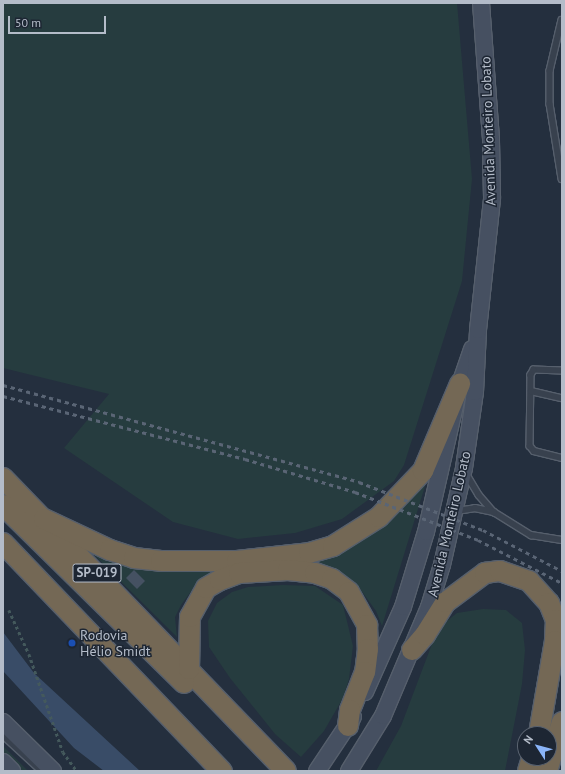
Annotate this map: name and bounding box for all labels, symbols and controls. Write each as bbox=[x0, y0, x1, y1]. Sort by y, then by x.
scale bar bbox=[10, 8, 108, 34]
text: 50 m bbox=[15, 15, 41, 30]
street label: Avenida Monteiro Lobato bbox=[477, 56, 499, 206]
street label: Avenida Monteiro Lobato bbox=[424, 449, 474, 599]
road number: SP-019 bbox=[72, 562, 122, 584]
place label: Rodovia Hélio Smidt bbox=[80, 627, 150, 660]
marker: Rodovia Hélio Smidt bbox=[67, 638, 77, 648]
north arrow bbox=[517, 726, 557, 766]
text: N bbox=[520, 732, 536, 747]

